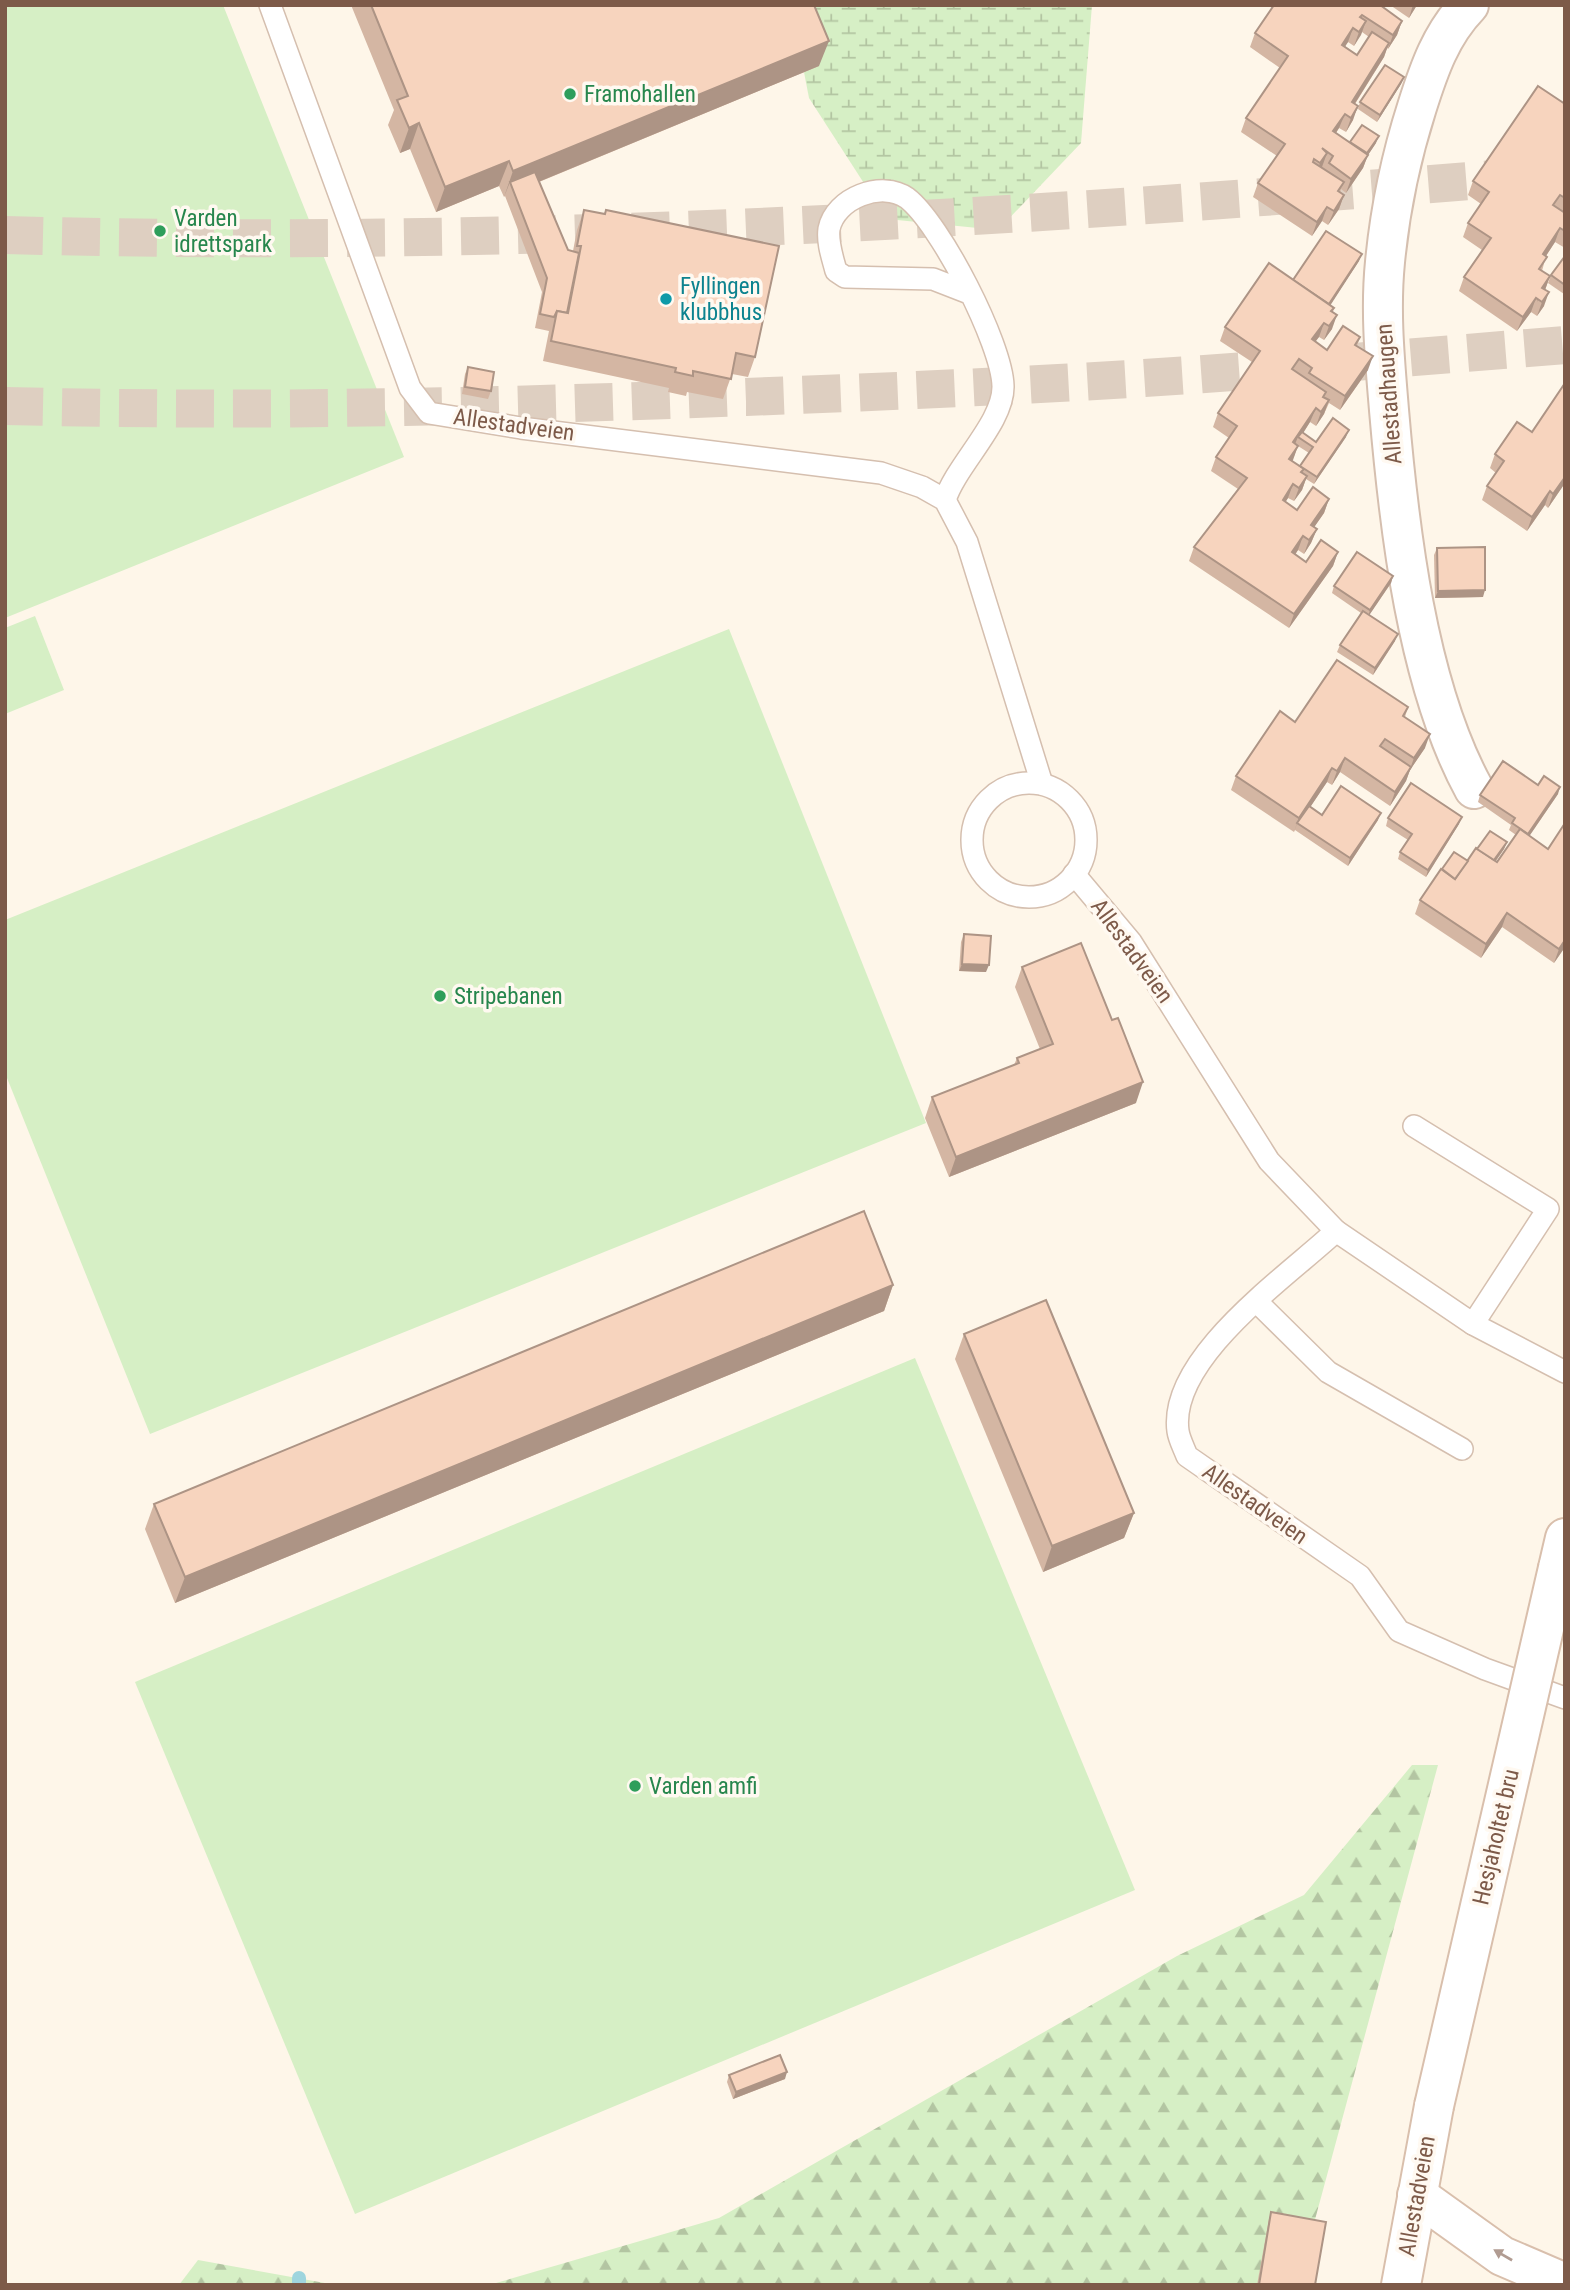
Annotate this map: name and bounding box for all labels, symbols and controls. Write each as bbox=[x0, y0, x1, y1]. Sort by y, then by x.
place label: Framohallen bbox=[584, 81, 696, 108]
marker: Framohallen bbox=[562, 86, 578, 102]
place label: Varden idrettspark bbox=[174, 205, 273, 258]
marker: Varden idrettspark bbox=[152, 223, 168, 239]
place label: Fyllingen klubbhus bbox=[680, 273, 762, 326]
marker: Fyllingen klubbhus bbox=[658, 291, 674, 307]
street label: Allestadhaugen bbox=[1371, 323, 1407, 465]
street label: Allestadveien bbox=[452, 403, 576, 447]
street label: Allestadveien bbox=[1085, 894, 1179, 1008]
place label: Stripebanen bbox=[454, 983, 563, 1010]
marker: Stripebanen bbox=[432, 988, 448, 1004]
street label: Allestadveien bbox=[1197, 1458, 1313, 1550]
street label: Hesjaholtet bru bbox=[1467, 1766, 1525, 1908]
place label: Varden amfi bbox=[649, 1773, 757, 1800]
marker: Varden amfi bbox=[627, 1778, 643, 1794]
street label: Allestadveien bbox=[1393, 2134, 1441, 2258]
one-way arrow bbox=[1493, 2249, 1512, 2261]

